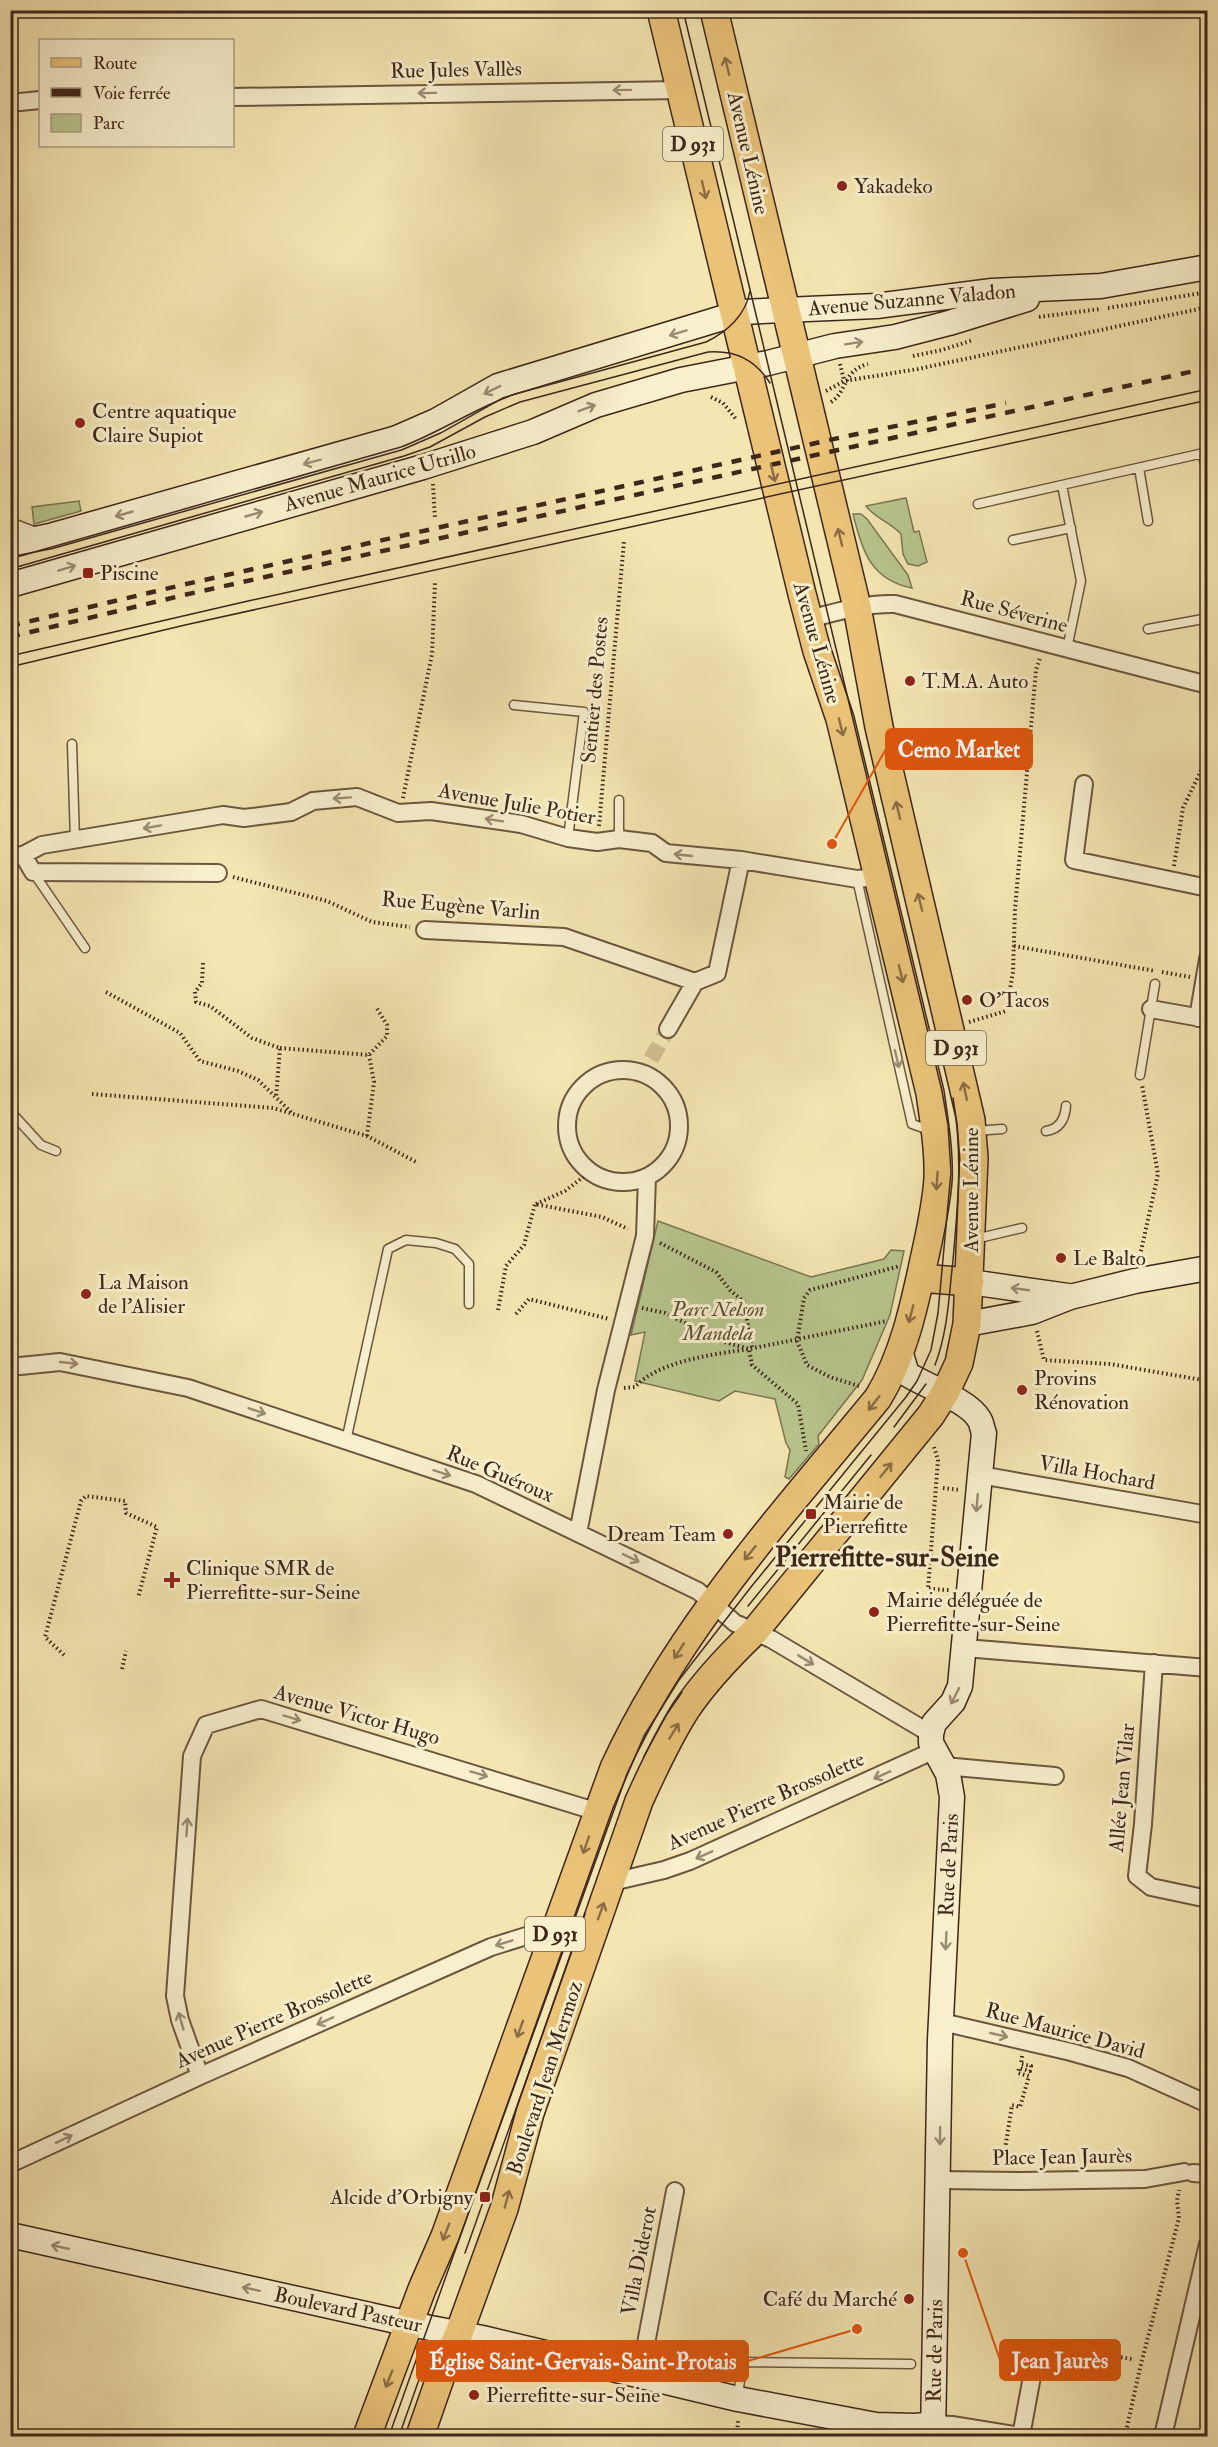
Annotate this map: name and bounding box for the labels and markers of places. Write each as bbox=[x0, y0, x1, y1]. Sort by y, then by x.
place label: Yakadeko bbox=[854, 173, 933, 200]
marker: Yakadeko bbox=[835, 179, 849, 193]
place label: Centre aquatique Claire Supiot bbox=[92, 398, 237, 449]
marker: Centre aquatique Claire Supiot bbox=[73, 416, 87, 430]
place label: Piscine bbox=[100, 560, 159, 587]
marker: Piscine bbox=[81, 566, 95, 580]
place label: T.M.A. Auto bbox=[922, 668, 1028, 695]
marker: T.M.A. Auto bbox=[903, 674, 917, 688]
callout: Cemo Market bbox=[886, 729, 1032, 769]
place label: O'Tacos bbox=[979, 987, 1049, 1014]
marker: O'Tacos bbox=[960, 993, 974, 1007]
place label: Le Balto bbox=[1073, 1245, 1146, 1272]
marker: Le Balto bbox=[1054, 1251, 1068, 1265]
place label: La Maison de l'Alisier bbox=[98, 1269, 189, 1320]
marker: La Maison de l'Alisier bbox=[79, 1287, 93, 1301]
place label: Provins Rénovation bbox=[1034, 1365, 1129, 1416]
marker: Provins Rénovation bbox=[1015, 1383, 1029, 1397]
place label: Mairie de Pierrefitte bbox=[823, 1489, 908, 1540]
marker: Mairie de Pierrefitte bbox=[804, 1507, 818, 1521]
place label: Dream Team bbox=[606, 1521, 716, 1548]
marker: Dream Team bbox=[721, 1527, 735, 1541]
place label: Clinique SMR de Pierrefitte-sur-Seine bbox=[186, 1555, 360, 1606]
marker: Clinique SMR de Pierrefitte-sur-Seine bbox=[163, 1571, 181, 1589]
place label: Mairie déléguée de Pierrefitte-sur-Seine bbox=[886, 1587, 1060, 1638]
marker: Mairie déléguée de Pierrefitte-sur-Seine bbox=[867, 1605, 881, 1619]
place label: Alcide d'Orbigny bbox=[329, 2184, 474, 2211]
marker: Alcide d'Orbigny bbox=[478, 2190, 492, 2204]
place label: Café du Marché bbox=[763, 2286, 897, 2313]
marker: Café du Marché bbox=[902, 2292, 916, 2306]
callout: Jean Jaurès bbox=[1000, 2340, 1120, 2380]
callout: Église Saint-Gervais-Saint-Protais bbox=[417, 2341, 748, 2381]
place label: Pierrefitte-sur-Seine bbox=[486, 2382, 660, 2409]
marker: Pierrefitte-sur-Seine bbox=[467, 2388, 481, 2402]

